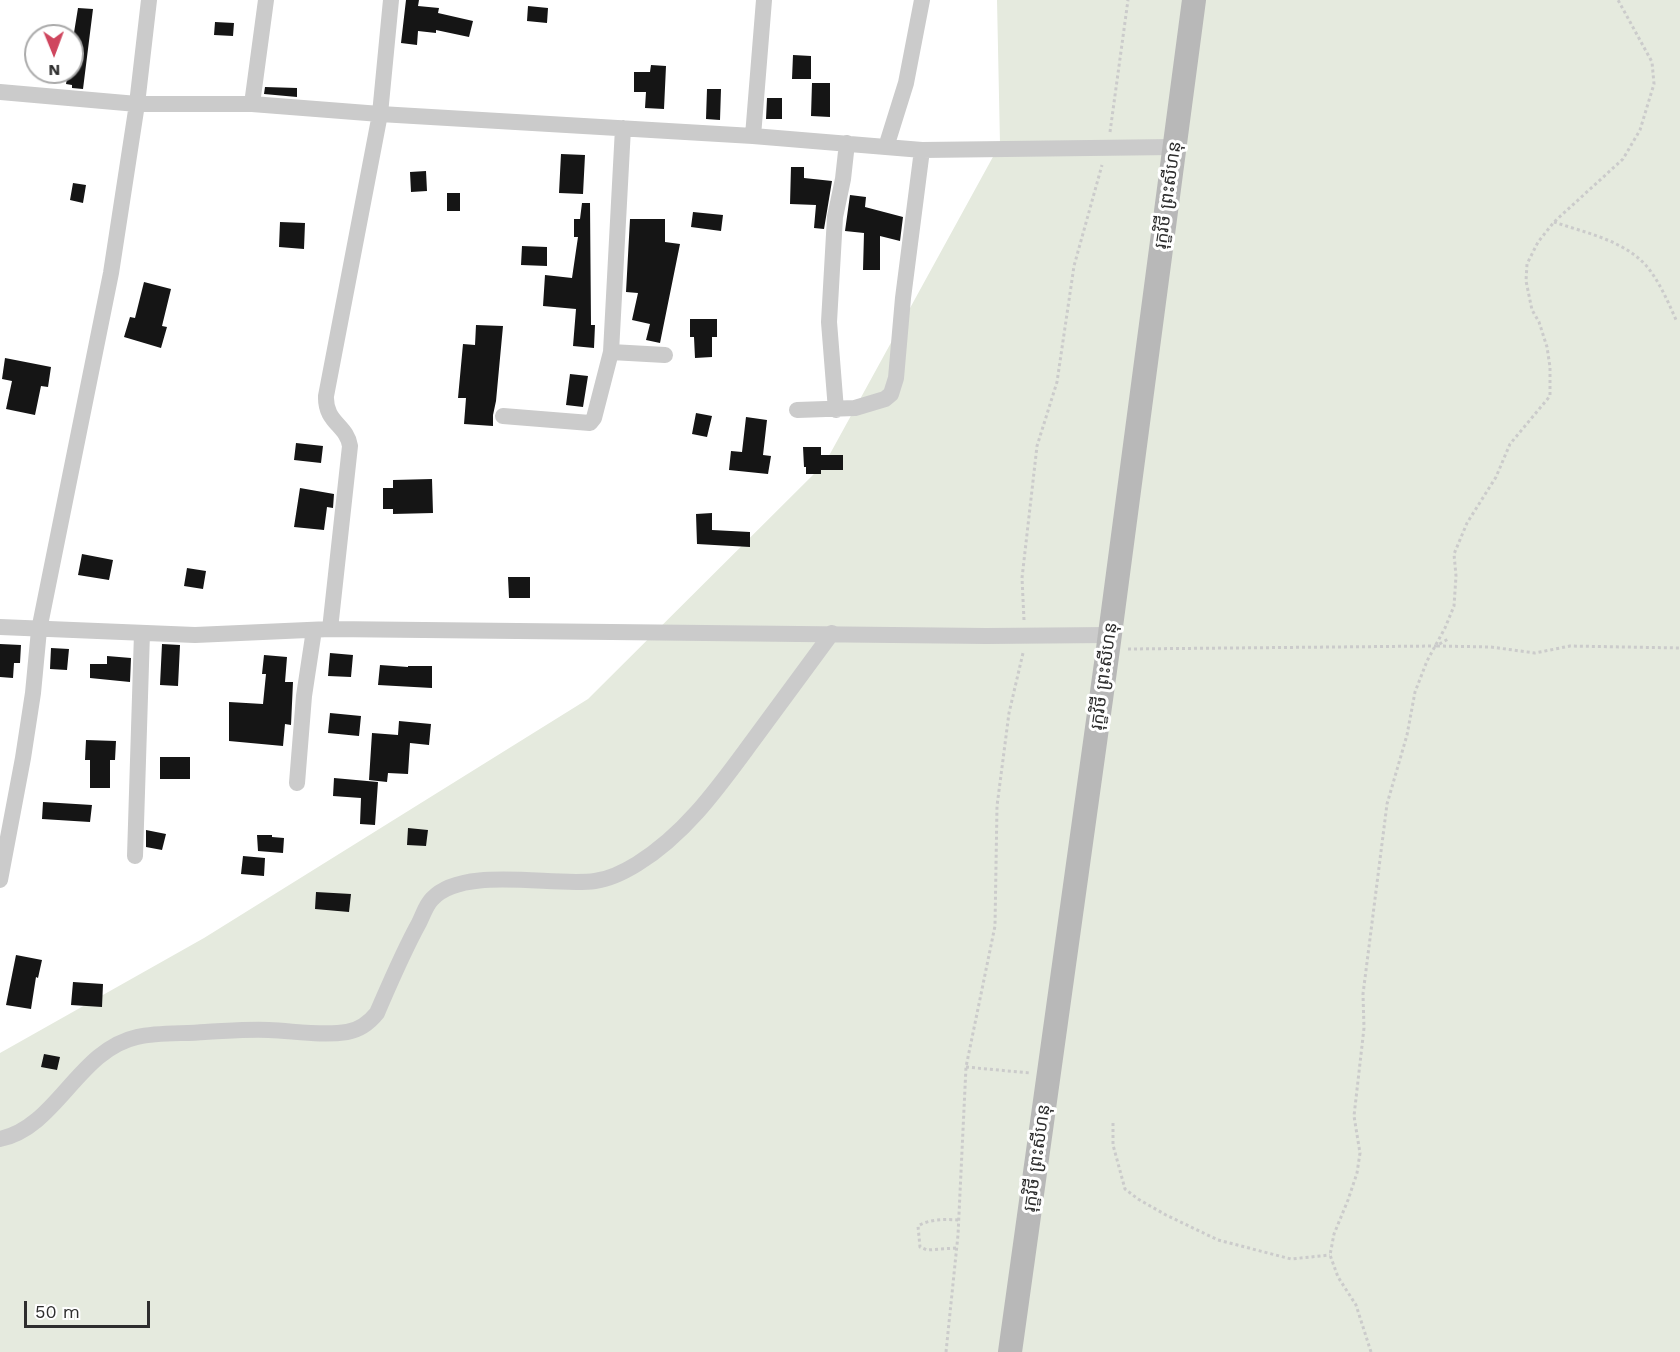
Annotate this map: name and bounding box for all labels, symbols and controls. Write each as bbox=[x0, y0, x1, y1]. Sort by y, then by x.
north arrow bbox=[24, 24, 84, 84]
text: N bbox=[48, 61, 60, 80]
street label: រុក្ខវិថី ព្រះសីហនុ bbox=[1150, 140, 1186, 250]
street label: រុក្ខវិថី ព្រះសីហនុ bbox=[1086, 621, 1122, 731]
street label: រុក្ខវិថី ព្រះសីហនុ bbox=[1019, 1103, 1055, 1213]
scale bar bbox=[27, 1289, 153, 1327]
text: 50 m bbox=[35, 1301, 80, 1322]

